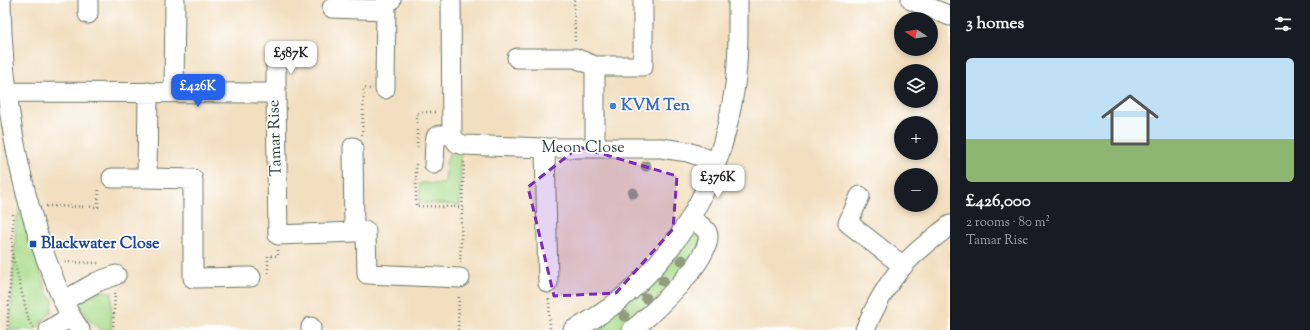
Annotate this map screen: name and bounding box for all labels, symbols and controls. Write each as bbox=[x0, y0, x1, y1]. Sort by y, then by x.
north arrow bbox=[894, 12, 938, 56]
map controls bbox=[894, 12, 938, 212]
text: 3 homes bbox=[966, 12, 1024, 36]
icon: filters bbox=[1272, 13, 1294, 35]
pin: £587K bbox=[263, 41, 319, 75]
text: £587K bbox=[274, 45, 308, 63]
button: layers bbox=[894, 64, 938, 108]
pin: £426K bbox=[170, 74, 226, 108]
text: £426K bbox=[180, 78, 216, 96]
icon: home bbox=[1094, 84, 1166, 156]
place label: KVM Ten bbox=[621, 95, 691, 118]
street label: Tamar Rise bbox=[263, 99, 289, 177]
marker: KVM Ten bbox=[608, 101, 618, 111]
button: + bbox=[894, 116, 938, 160]
street label: Meon Close bbox=[541, 137, 625, 160]
pin: £376K bbox=[690, 165, 746, 199]
button: − bbox=[894, 168, 938, 212]
text: £376K bbox=[701, 169, 735, 187]
text: £426,000 bbox=[966, 190, 1031, 214]
text: 2 rooms · 80 m² bbox=[966, 214, 1050, 232]
text: Tamar Rise bbox=[966, 232, 1028, 250]
place label: Blackwater Close bbox=[41, 233, 160, 256]
marker: Blackwater Close bbox=[28, 239, 38, 249]

